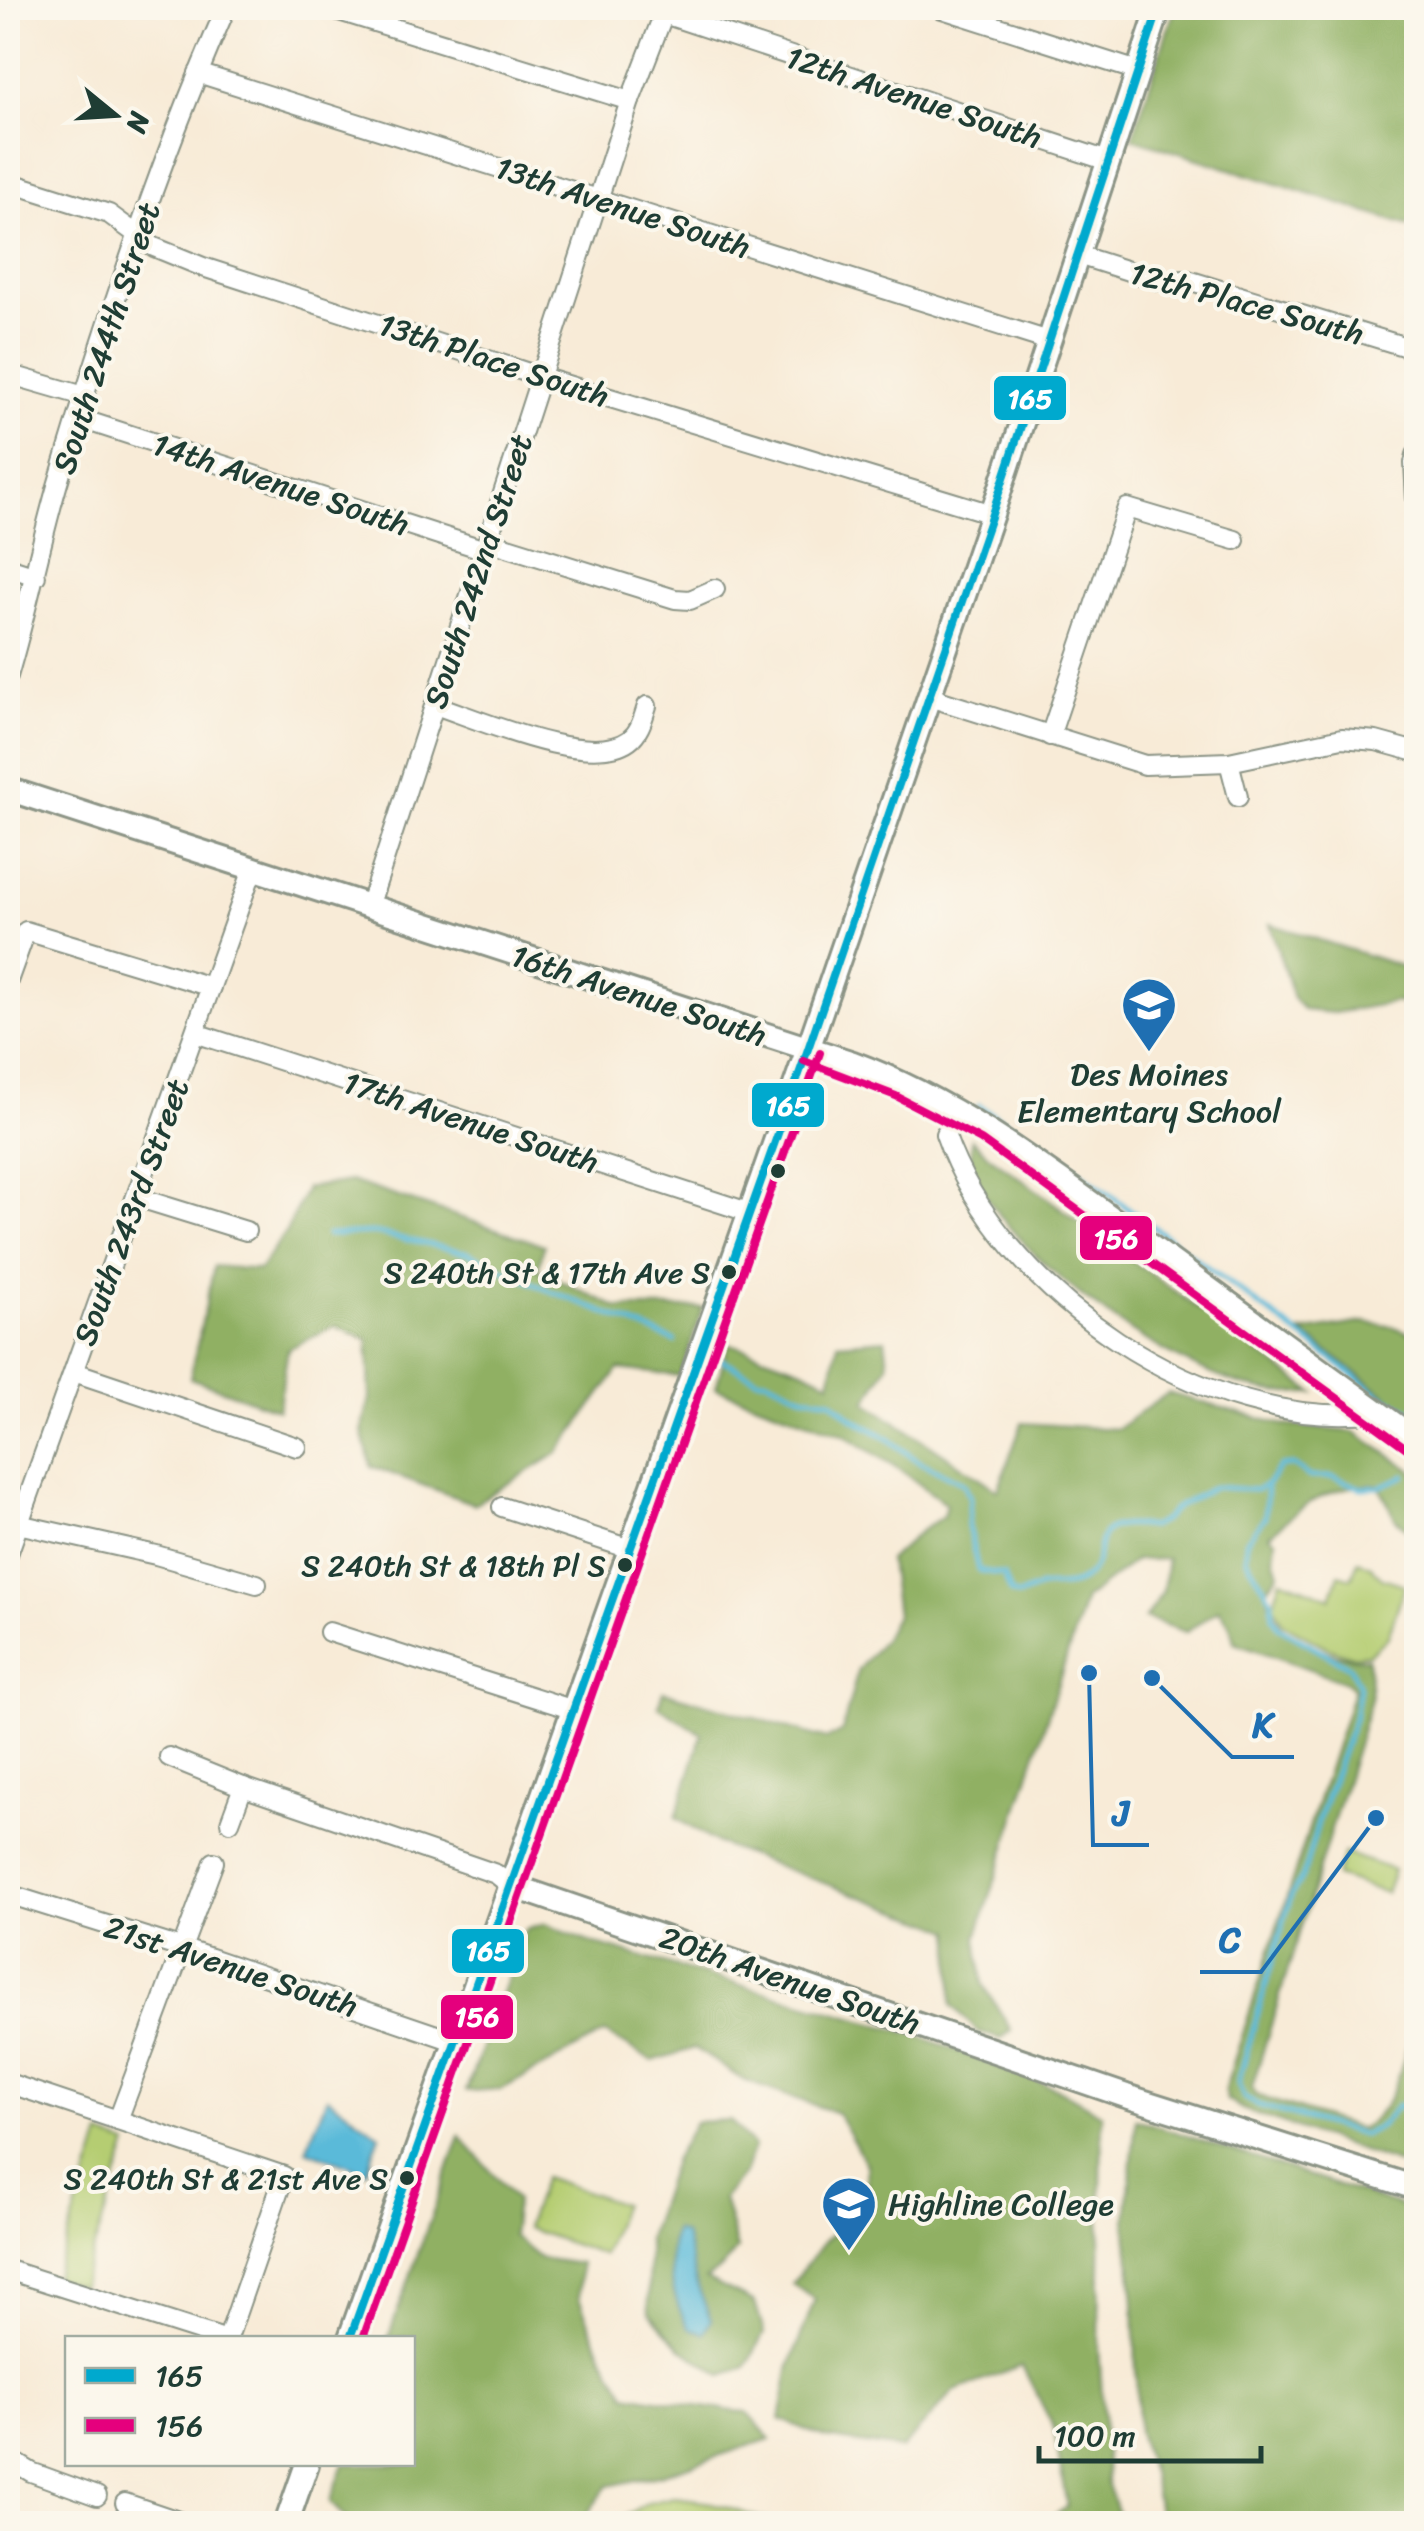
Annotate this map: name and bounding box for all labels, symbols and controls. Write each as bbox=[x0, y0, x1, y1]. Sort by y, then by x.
street label: 12th Avenue South bbox=[779, 29, 1049, 166]
north arrow bbox=[65, 65, 165, 165]
text: N bbox=[112, 105, 165, 140]
street label: 13th Avenue South bbox=[488, 139, 758, 276]
street label: South 244th Street bbox=[36, 195, 177, 482]
street label: 12th Place South bbox=[1123, 245, 1370, 362]
street label: 13th Place South bbox=[371, 296, 617, 425]
line badge: 165 bbox=[992, 374, 1068, 422]
text: 165 bbox=[1007, 374, 1053, 423]
street label: 14th Avenue South bbox=[145, 416, 417, 553]
street label: South 242nd Street bbox=[407, 426, 550, 716]
street label: 16th Avenue South bbox=[504, 927, 774, 1064]
school or university icon: Des Moines Elementary School bbox=[1119, 975, 1179, 1054]
place label: Des Moines Elementary School bbox=[1017, 1046, 1282, 1140]
street label: 17th Avenue South bbox=[336, 1054, 606, 1191]
street label: South 243rd Street bbox=[57, 1070, 206, 1354]
line badge: 165 bbox=[750, 1081, 826, 1129]
text: 165 bbox=[765, 1081, 811, 1130]
unlabelled marker bbox=[768, 1161, 788, 1181]
line badge: 156 bbox=[1078, 1214, 1154, 1262]
text: 156 bbox=[1093, 1214, 1139, 1263]
place label: S 240th St & 17th Ave S bbox=[384, 1246, 710, 1300]
marker: S 240th St & 17th Ave S bbox=[719, 1262, 739, 1282]
place label: S 240th St & 18th Pl S bbox=[301, 1539, 606, 1593]
marker: S 240th St & 18th Pl S bbox=[615, 1555, 635, 1575]
callout: K bbox=[1232, 1692, 1294, 1757]
text: K bbox=[1251, 1694, 1276, 1756]
callout: J bbox=[1093, 1780, 1149, 1845]
text: J bbox=[1111, 1782, 1131, 1844]
street label: 21st Avenue South bbox=[97, 1899, 365, 2034]
callout: C bbox=[1200, 1907, 1261, 1972]
street label: 20th Avenue South bbox=[652, 1909, 928, 2052]
text: C bbox=[1218, 1909, 1242, 1971]
text: 165 bbox=[465, 1926, 511, 1975]
line badge: 165 bbox=[450, 1927, 526, 1975]
text: 156 bbox=[454, 1992, 500, 2041]
line badge: 156 bbox=[439, 1993, 515, 2041]
place label: S 240th St & 21st Ave S bbox=[64, 2152, 388, 2206]
marker: S 240th St & 21st Ave S bbox=[397, 2168, 417, 2188]
school or university icon: Highline College bbox=[819, 2174, 879, 2253]
place label: Highline College bbox=[888, 2176, 1114, 2233]
legend bbox=[65, 2336, 415, 2466]
text: 165 bbox=[155, 2349, 203, 2403]
text: 156 bbox=[155, 2399, 203, 2453]
scale bar bbox=[1039, 2401, 1262, 2463]
text: 100 m bbox=[1054, 2409, 1136, 2463]

